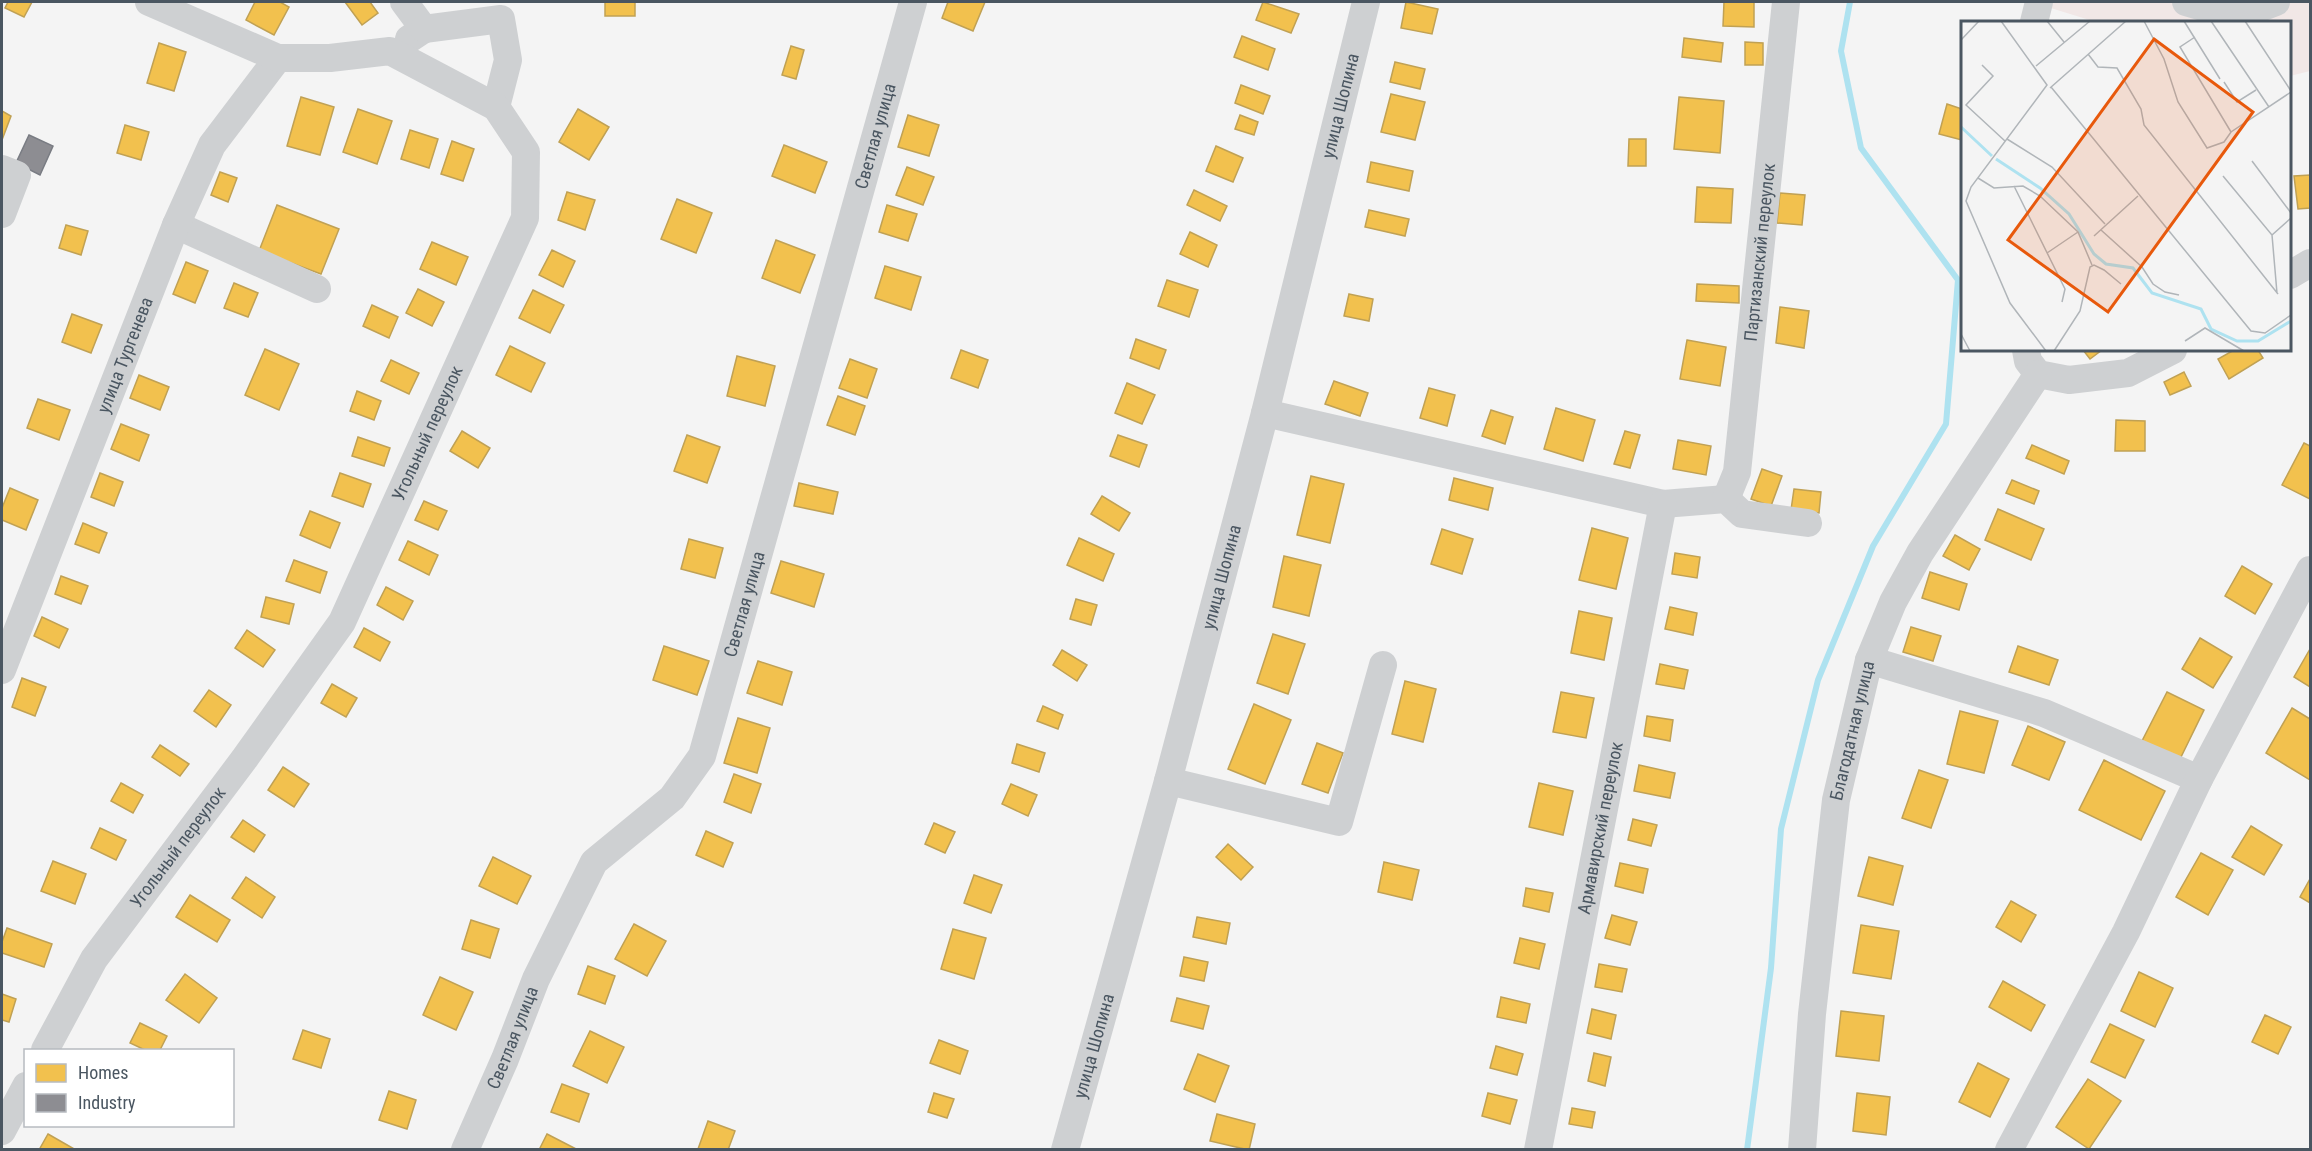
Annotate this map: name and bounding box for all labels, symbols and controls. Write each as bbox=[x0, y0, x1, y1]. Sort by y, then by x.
inset map bbox=[1961, 21, 2291, 351]
street label: улица Шопина bbox=[1317, 51, 1363, 160]
street label: Светлая улица bbox=[850, 81, 900, 191]
street label: Партизанский переулок bbox=[1740, 162, 1779, 342]
street label: улица Тургенева bbox=[92, 294, 157, 416]
street label: Угольный переулок bbox=[387, 362, 467, 504]
street label: улица Шопина bbox=[1197, 522, 1245, 632]
street label: Светлая улица bbox=[719, 549, 769, 659]
street label: Благодатная улица bbox=[1825, 659, 1878, 802]
street label: Армавирский переулок bbox=[1573, 740, 1627, 916]
street label: Угольный переулок bbox=[125, 782, 230, 912]
street label: Светлая улица bbox=[482, 983, 542, 1092]
street label: улица Шопина bbox=[1069, 991, 1118, 1100]
legend bbox=[24, 1049, 234, 1127]
text: Homes bbox=[78, 1062, 128, 1083]
text: Industry bbox=[78, 1092, 136, 1113]

